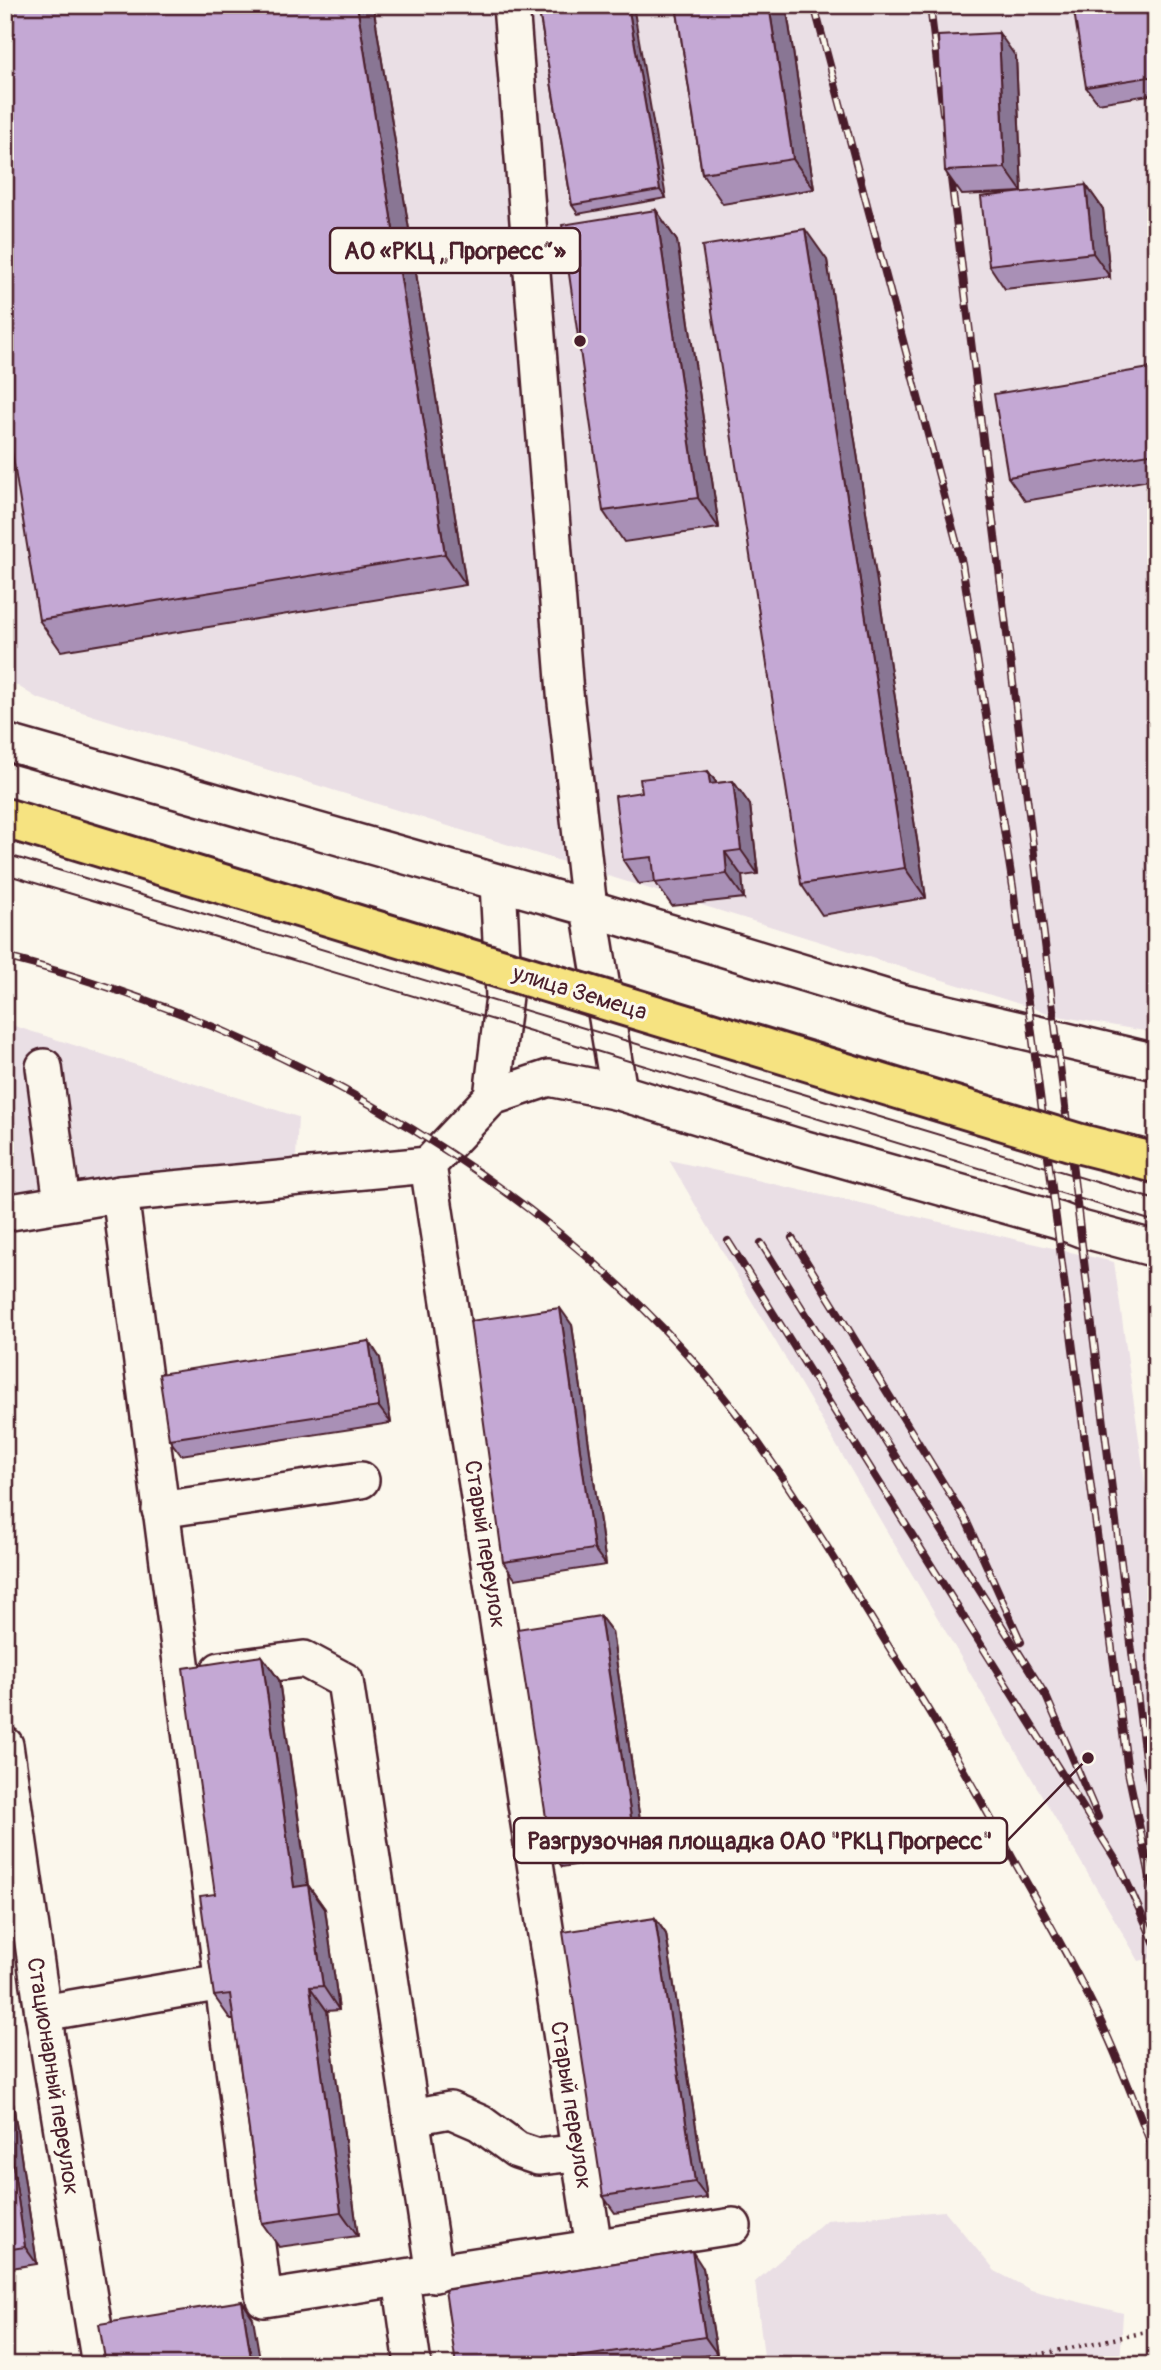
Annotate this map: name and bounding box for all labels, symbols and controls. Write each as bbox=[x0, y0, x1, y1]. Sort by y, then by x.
callout: АО «РКЦ „Прогресс“» bbox=[330, 228, 580, 273]
text: АО «РКЦ „Прогресс“» bbox=[344, 237, 567, 266]
street label: улица Земеца bbox=[508, 958, 651, 1027]
street label: Старый переулок bbox=[458, 1458, 513, 1630]
callout: Разгрузочная площадка ОАО "РКЦ Прогресс" bbox=[514, 1818, 1007, 1863]
text: Разгрузочная площадка ОАО "РКЦ Прогресс" bbox=[527, 1827, 993, 1856]
street label: Стационарный переулок bbox=[20, 1955, 87, 2197]
street label: Старый переулок bbox=[544, 2019, 599, 2191]

